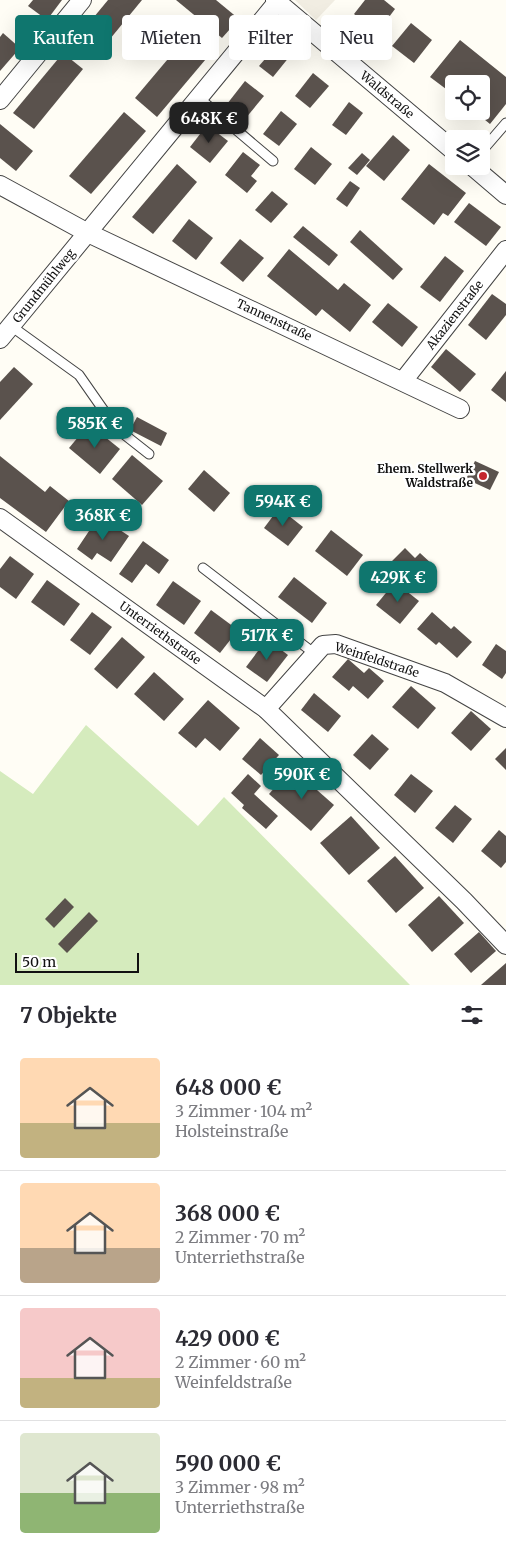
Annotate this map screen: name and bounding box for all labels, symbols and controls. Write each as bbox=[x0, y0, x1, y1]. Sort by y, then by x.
chip: Kaufen bbox=[15, 15, 112, 60]
chip: Mieten bbox=[122, 15, 219, 60]
chip: Filter bbox=[229, 15, 311, 60]
chip: Neu bbox=[321, 15, 392, 60]
street label: Waldstraße bbox=[357, 67, 417, 121]
map controls bbox=[445, 75, 490, 175]
button: locate bbox=[445, 75, 490, 120]
pin: 648K € bbox=[168, 102, 250, 144]
text: 648K € bbox=[180, 108, 238, 128]
button: layers bbox=[445, 130, 490, 175]
street label: Grundmühlweg bbox=[9, 245, 78, 326]
street label: Akazienstraße bbox=[422, 277, 486, 353]
street label: Tannenstraße bbox=[234, 296, 314, 344]
pin: 585K € bbox=[54, 406, 136, 449]
text: 585K € bbox=[67, 413, 123, 433]
place label: Ehem. Stellwerk Waldstraße bbox=[377, 461, 473, 490]
marker: Ehem. Stellwerk Waldstraße bbox=[477, 470, 489, 482]
pin: 594K € bbox=[242, 484, 324, 527]
text: 594K € bbox=[255, 491, 311, 511]
pin: 368K € bbox=[62, 498, 144, 541]
text: 368K € bbox=[75, 505, 131, 525]
pin: 429K € bbox=[357, 560, 439, 603]
text: 429K € bbox=[370, 567, 426, 587]
street label: Unterriethstraße bbox=[117, 598, 204, 667]
pin: 517K € bbox=[226, 618, 308, 661]
text: 517K € bbox=[241, 625, 293, 645]
street label: Weinfeldstraße bbox=[332, 639, 421, 680]
pin: 590K € bbox=[261, 758, 343, 800]
text: 590K € bbox=[274, 764, 330, 784]
scale bar bbox=[15, 950, 139, 973]
text: 50 m bbox=[22, 953, 56, 971]
icon: filters bbox=[458, 1001, 486, 1029]
text: 7 Objekte bbox=[20, 1002, 117, 1029]
text: 648 000 € bbox=[175, 1074, 282, 1101]
icon: home bbox=[60, 1078, 120, 1138]
text: 3 Zimmer · 104 m² bbox=[175, 1101, 312, 1121]
text: Holsteinstraße bbox=[175, 1121, 288, 1141]
text: 368 000 € bbox=[175, 1200, 280, 1227]
icon: home bbox=[60, 1203, 120, 1263]
text: 2 Zimmer · 70 m² bbox=[175, 1227, 305, 1247]
text: Unterriethstraße bbox=[175, 1247, 305, 1267]
text: 429 000 € bbox=[175, 1325, 280, 1352]
icon: home bbox=[60, 1328, 120, 1388]
text: 2 Zimmer · 60 m² bbox=[175, 1352, 306, 1372]
text: Weinfeldstraße bbox=[175, 1372, 292, 1392]
text: 590 000 € bbox=[175, 1450, 281, 1477]
icon: home bbox=[60, 1453, 120, 1513]
text: 3 Zimmer · 98 m² bbox=[175, 1477, 305, 1497]
text: Unterriethstraße bbox=[175, 1497, 305, 1517]

